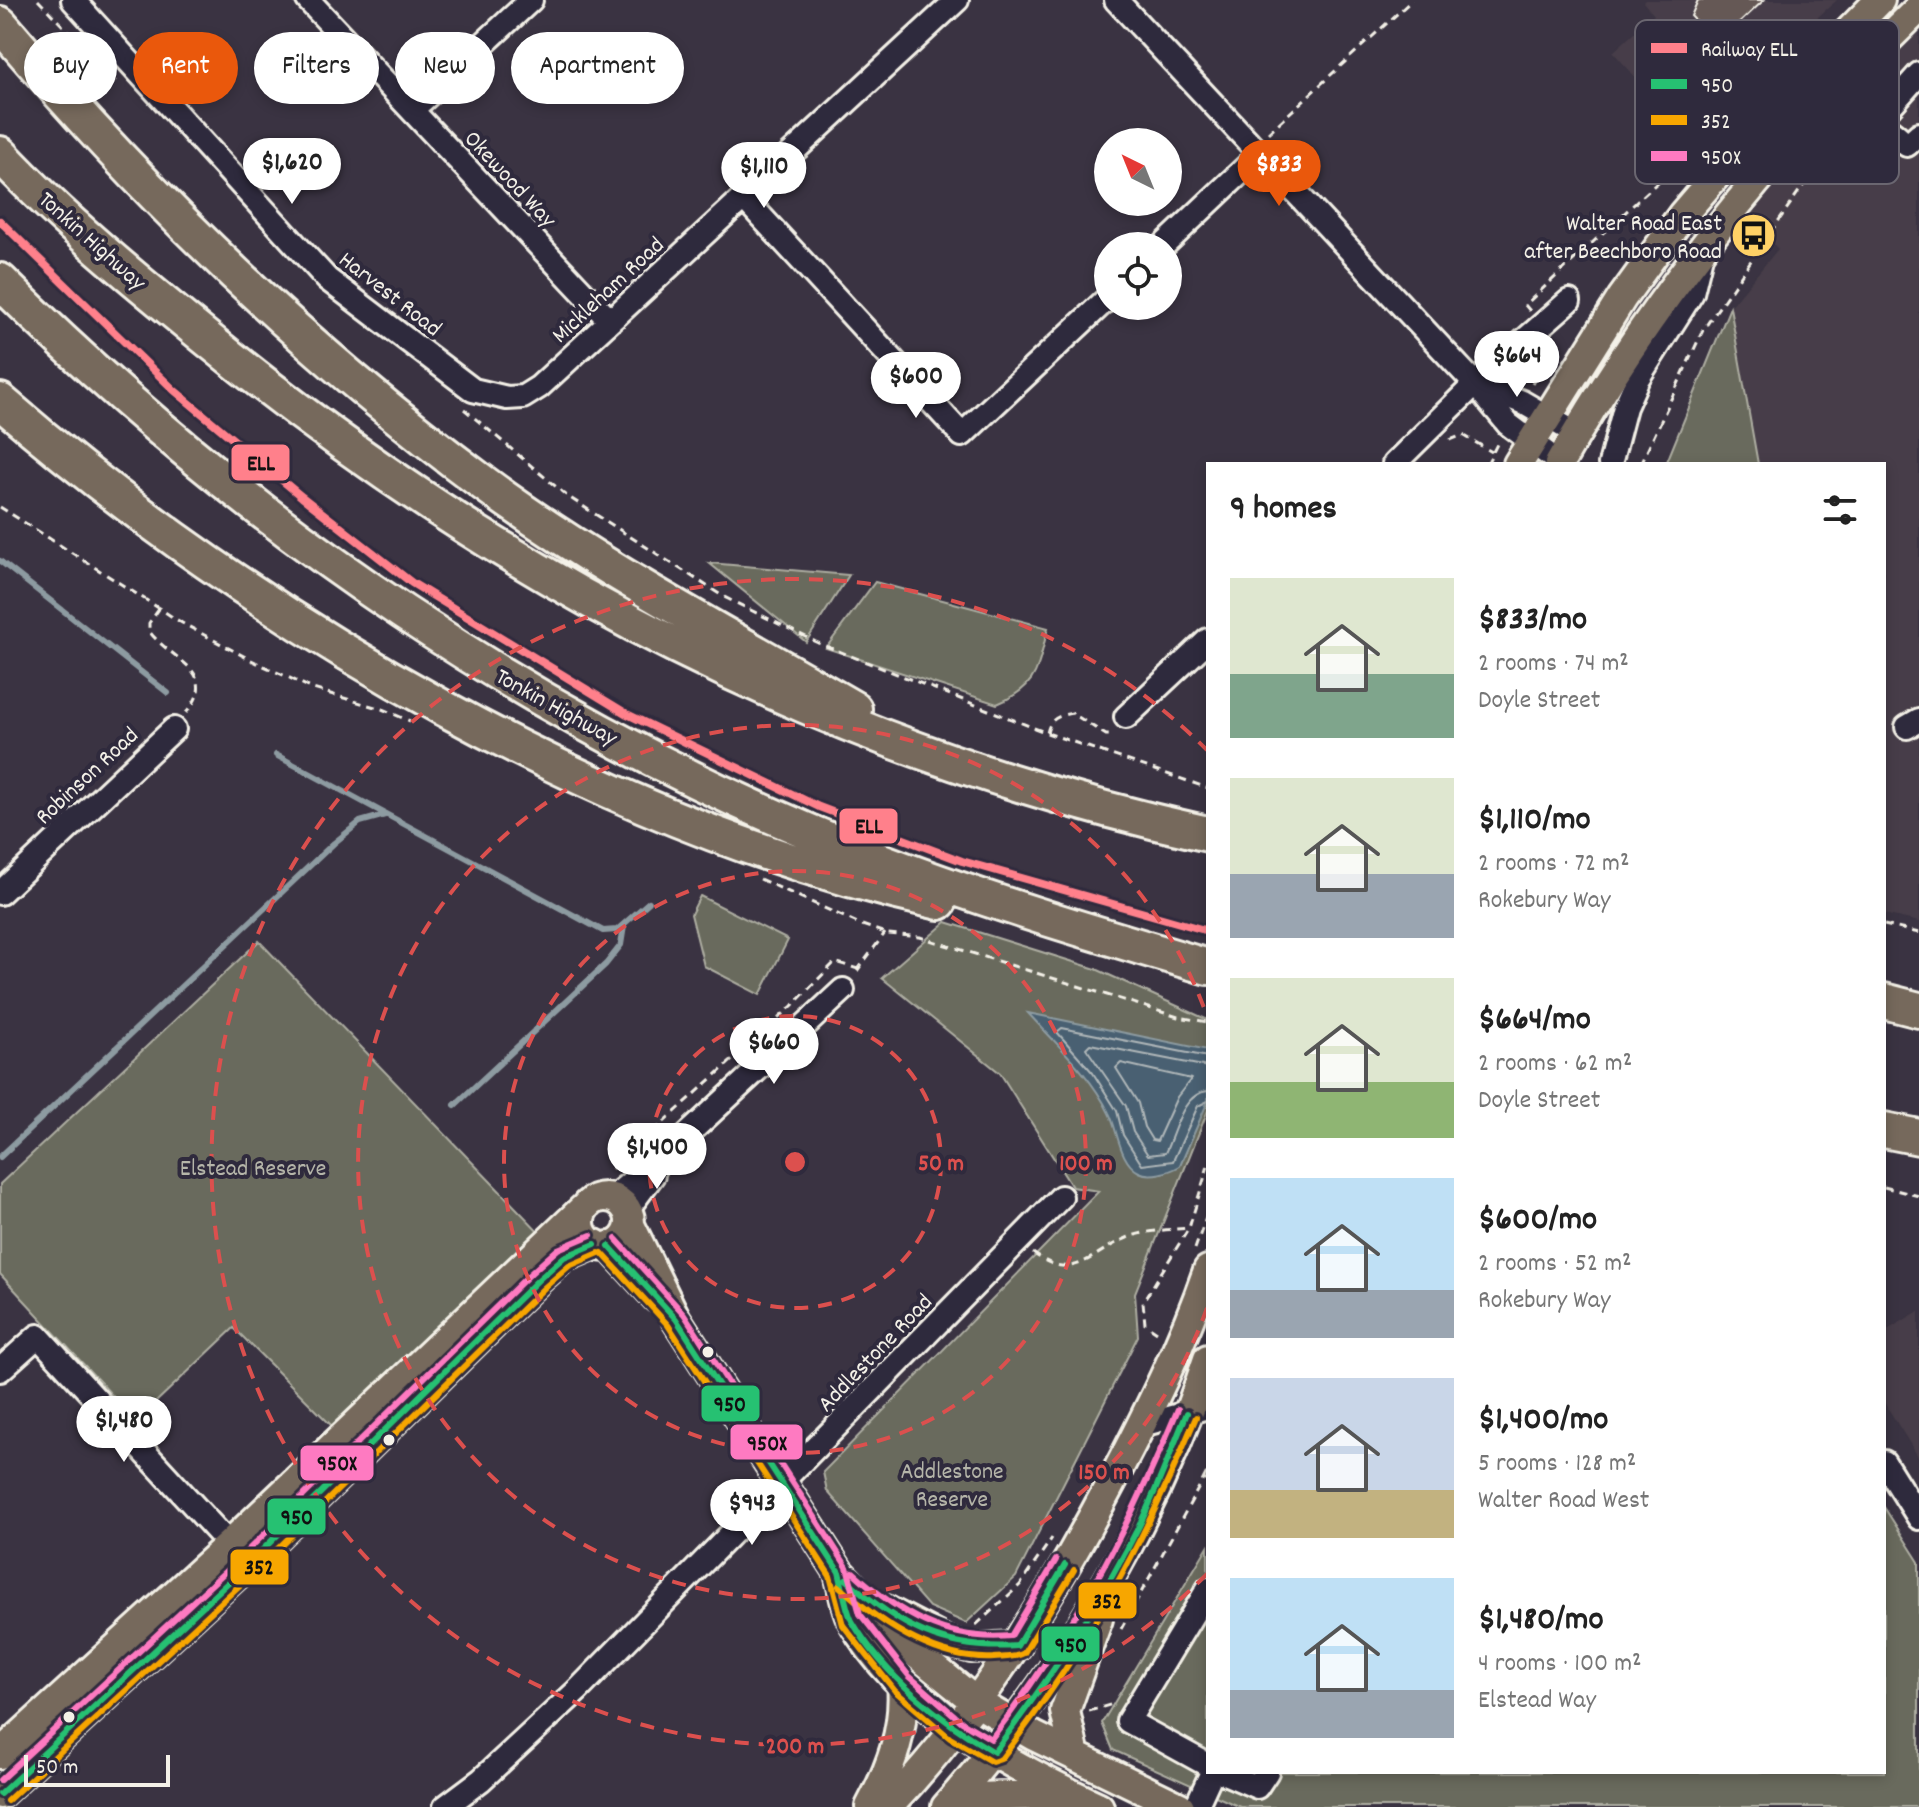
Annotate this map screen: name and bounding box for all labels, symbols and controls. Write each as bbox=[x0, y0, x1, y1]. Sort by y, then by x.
legend bbox=[1635, 20, 1899, 184]
chip: Buy bbox=[24, 32, 117, 104]
chip: Rent bbox=[133, 32, 238, 104]
chip: Filters bbox=[254, 32, 379, 104]
chip: New bbox=[395, 32, 495, 104]
chip: Apartment bbox=[511, 32, 684, 104]
text: Railway ELL bbox=[1701, 36, 1798, 67]
text: 950 bbox=[1701, 72, 1733, 103]
text: 352 bbox=[1701, 108, 1731, 139]
street label: Okewood Way bbox=[455, 124, 564, 237]
north arrow bbox=[1094, 128, 1182, 216]
map controls bbox=[1094, 128, 1182, 320]
pin: $1,620 bbox=[227, 138, 357, 206]
pin: $833 bbox=[1232, 140, 1326, 208]
pin: $1,110 bbox=[699, 142, 829, 210]
text: 950X bbox=[1701, 144, 1741, 175]
text: $1,620 bbox=[261, 145, 323, 182]
text: $833 bbox=[1256, 147, 1302, 184]
text: $1,110 bbox=[739, 149, 789, 186]
street label: Tonkin Highway bbox=[30, 185, 153, 301]
place label: Walter Road East after Beechboro Road bbox=[1524, 208, 1722, 270]
bus stop icon: Walter Road East after Beechboro Road bbox=[1729, 212, 1777, 260]
street label: Mickleham Road bbox=[545, 230, 673, 353]
button: locate bbox=[1094, 232, 1182, 320]
street label: Harvest Road bbox=[330, 244, 448, 346]
pin: $664 bbox=[1470, 331, 1564, 399]
text: $664 bbox=[1492, 338, 1542, 375]
pin: $600 bbox=[869, 352, 963, 420]
text: $600 bbox=[889, 359, 943, 396]
line badge: ELL bbox=[230, 443, 291, 482]
text: ELL bbox=[247, 450, 276, 481]
text: 9 homes bbox=[1230, 486, 1337, 535]
icon: filters bbox=[1818, 488, 1862, 532]
text: $833/mo bbox=[1478, 597, 1587, 646]
icon: home bbox=[1294, 610, 1390, 706]
text: 2 rooms · 74 m² bbox=[1478, 646, 1629, 683]
street label: Tonkin Highway bbox=[488, 661, 624, 757]
text: Doyle Street bbox=[1478, 683, 1600, 720]
street label: Robinson Road bbox=[29, 720, 147, 834]
text: $1,110/mo bbox=[1478, 797, 1591, 846]
line badge: ELL bbox=[838, 807, 899, 845]
icon: home bbox=[1294, 810, 1390, 906]
text: ELL bbox=[855, 813, 884, 844]
text: 2 rooms · 72 m² bbox=[1478, 846, 1629, 883]
text: Rokebury Way bbox=[1478, 883, 1611, 920]
text: $664/mo bbox=[1478, 997, 1591, 1046]
icon: home bbox=[1294, 1010, 1390, 1106]
pin: $660 bbox=[727, 1018, 821, 1086]
text: $660 bbox=[748, 1025, 800, 1062]
text: 2 rooms · 62 m² bbox=[1478, 1046, 1632, 1083]
text: Doyle Street bbox=[1478, 1083, 1600, 1120]
pin: $1,400 bbox=[592, 1123, 722, 1191]
text: $1,400 bbox=[626, 1130, 688, 1167]
centre of rings bbox=[781, 1148, 809, 1176]
text: 50 m bbox=[918, 1148, 964, 1182]
text: 100 m bbox=[1059, 1148, 1113, 1182]
park label: Elstead Reserve bbox=[180, 1153, 326, 1187]
text: $600/mo bbox=[1478, 1197, 1597, 1246]
icon: home bbox=[1294, 1210, 1390, 1306]
text: 2 rooms · 52 m² bbox=[1478, 1246, 1631, 1283]
text: Rokebury Way bbox=[1478, 1283, 1611, 1320]
street label: Addlestone Road bbox=[811, 1287, 942, 1421]
unlabelled marker bbox=[700, 1344, 716, 1360]
line badge: 950 bbox=[700, 1384, 761, 1423]
text: 950 bbox=[714, 1391, 746, 1422]
pin: $1,480 bbox=[59, 1396, 189, 1464]
text: $1,400/mo bbox=[1478, 1397, 1609, 1446]
text: $1,480 bbox=[94, 1403, 154, 1440]
icon: home bbox=[1294, 1410, 1390, 1506]
line badge: 950X bbox=[729, 1423, 804, 1461]
text: 950X bbox=[747, 1430, 787, 1461]
unlabelled marker bbox=[381, 1432, 397, 1448]
line badge: 950X bbox=[299, 1444, 375, 1482]
text: 5 rooms · 128 m² bbox=[1478, 1446, 1636, 1483]
text: 950X bbox=[317, 1450, 357, 1481]
park label: Addlestone Reserve bbox=[900, 1456, 1004, 1518]
text: 150 m bbox=[1078, 1457, 1130, 1491]
pin: $943 bbox=[705, 1479, 799, 1547]
text: Walter Road West bbox=[1478, 1483, 1649, 1520]
text: $943 bbox=[728, 1486, 776, 1523]
line badge: 950 bbox=[266, 1497, 327, 1536]
text: 950 bbox=[281, 1504, 313, 1535]
line badge: 352 bbox=[229, 1548, 290, 1586]
text: 352 bbox=[244, 1554, 274, 1585]
line badge: 352 bbox=[1077, 1581, 1138, 1620]
text: 352 bbox=[1092, 1588, 1122, 1619]
text: $1,480/mo bbox=[1478, 1597, 1604, 1646]
icon: home bbox=[1294, 1610, 1390, 1706]
line badge: 950 bbox=[1040, 1625, 1101, 1663]
text: 950 bbox=[1055, 1632, 1087, 1663]
text: 4 rooms · 100 m² bbox=[1478, 1646, 1642, 1683]
text: Elstead Way bbox=[1478, 1683, 1596, 1720]
unlabelled marker bbox=[61, 1709, 77, 1725]
text: 200 m bbox=[766, 1731, 824, 1765]
scale bar bbox=[24, 1751, 170, 1787]
text: 50 m bbox=[36, 1753, 78, 1784]

